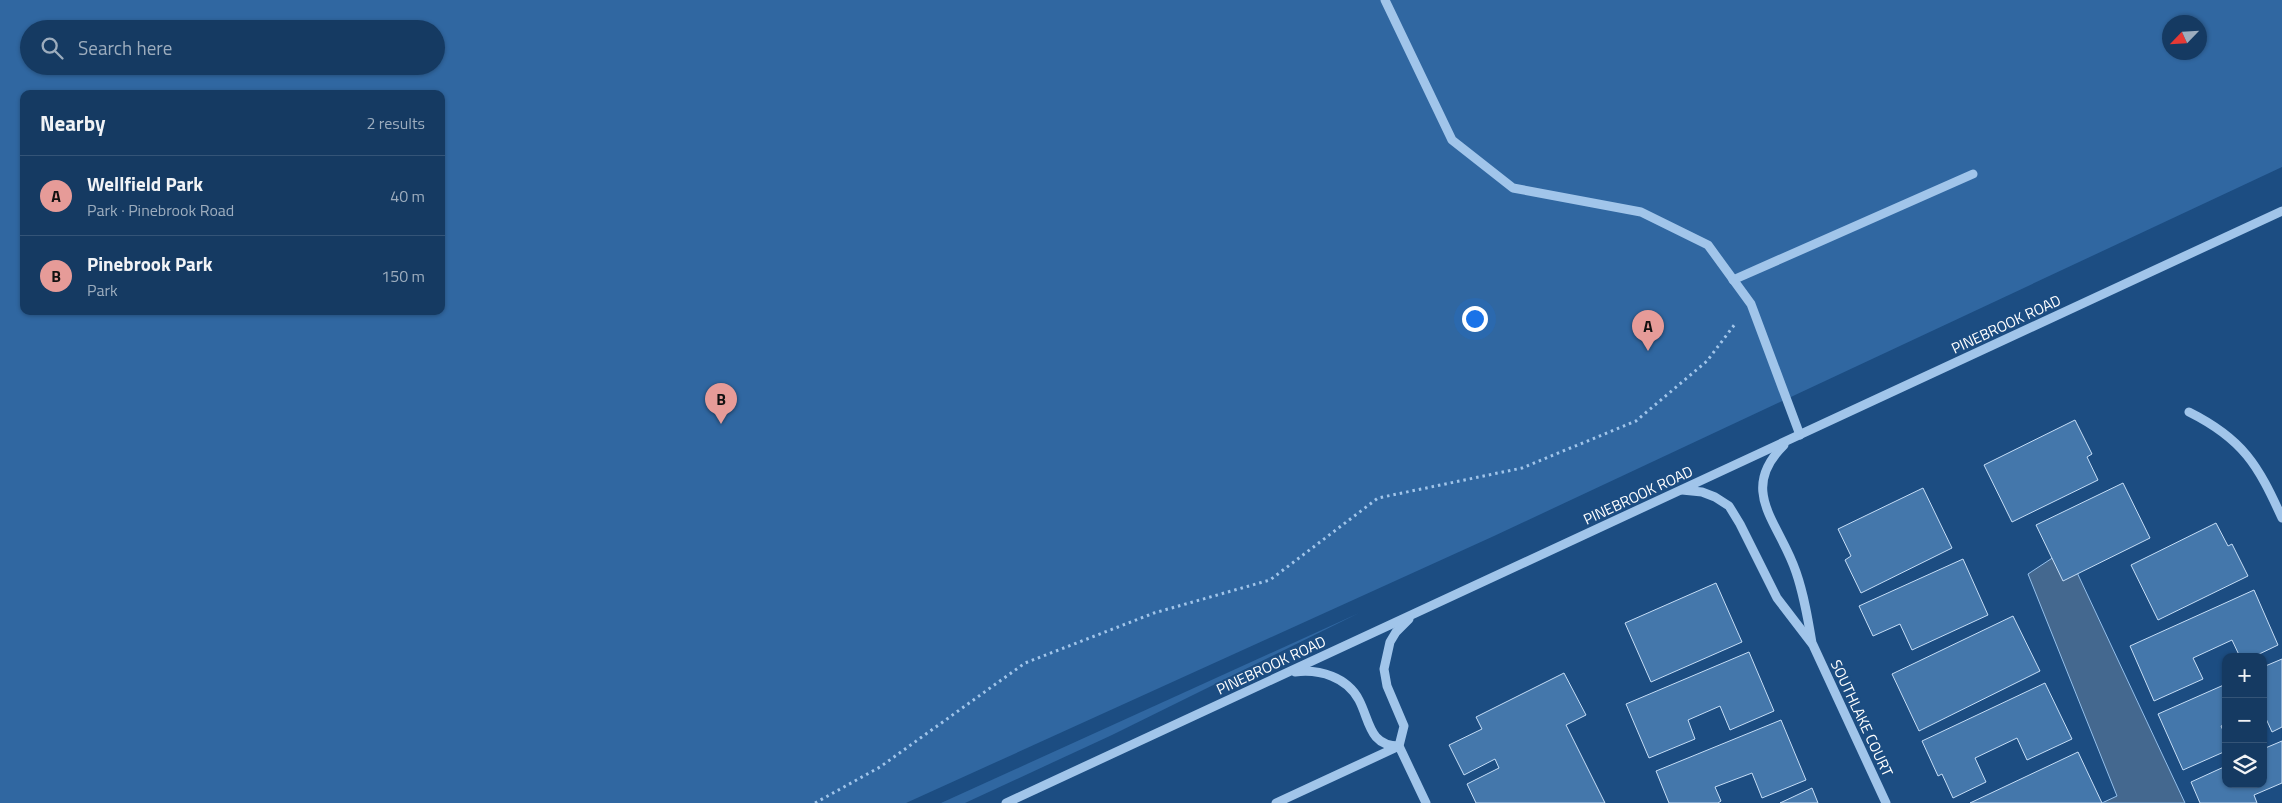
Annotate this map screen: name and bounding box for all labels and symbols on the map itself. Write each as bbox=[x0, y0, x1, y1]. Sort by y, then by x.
north arrow bbox=[2162, 15, 2207, 60]
street label: PINEBROOK ROAD bbox=[1947, 288, 2065, 360]
your location bbox=[1462, 306, 1488, 332]
pin: A bbox=[1632, 310, 1664, 351]
pin: B bbox=[705, 383, 737, 424]
street label: PINEBROOK ROAD bbox=[1579, 459, 1697, 531]
street label: PINEBROOK ROAD bbox=[1212, 629, 1330, 701]
street label: SOUTHLAKE COURT bbox=[1825, 656, 1899, 780]

